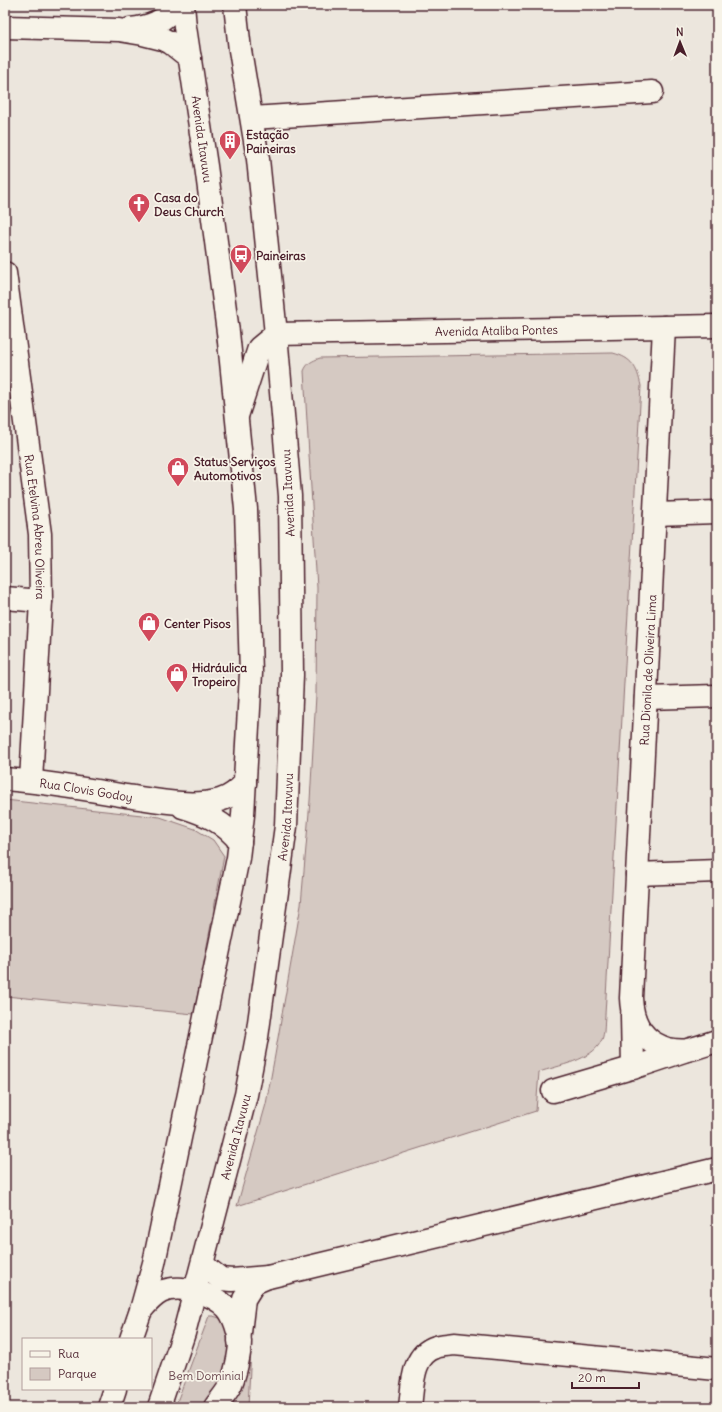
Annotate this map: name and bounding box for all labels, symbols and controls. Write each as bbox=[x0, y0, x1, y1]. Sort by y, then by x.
north arrow bbox=[660, 22, 700, 62]
text: N bbox=[676, 25, 684, 39]
street label: Avenida Itavuvu bbox=[188, 94, 216, 184]
place label: Estação Paineiras bbox=[246, 127, 296, 156]
building icon: Estação Paineiras bbox=[217, 128, 243, 161]
place label: Casa do Deus Church bbox=[154, 190, 224, 219]
church icon: Casa do Deus Church bbox=[126, 191, 152, 224]
bus stop icon: Paineiras bbox=[228, 242, 254, 275]
place label: Paineiras bbox=[256, 248, 306, 263]
street label: Avenida Ataliba Pontes bbox=[435, 321, 558, 339]
street label: Avenida Itavuvu bbox=[278, 449, 298, 537]
street label: Rua Etelvina Abreu Oliveira bbox=[22, 453, 48, 600]
place label: Status Serviços Automotivos bbox=[194, 454, 276, 483]
shop icon: Status Serviços Automotivos bbox=[165, 455, 191, 488]
street label: Rua Dionila de Oliveira Lima bbox=[637, 594, 659, 746]
shop icon: Center Pisos bbox=[136, 610, 162, 643]
place label: Center Pisos bbox=[164, 616, 231, 631]
place label: Hidráulica Tropeiro bbox=[192, 660, 247, 690]
shop icon: Hidráulica Tropeiro bbox=[164, 661, 190, 694]
street label: Avenida Itavuvu bbox=[274, 773, 296, 862]
street label: Rua Clovis Godoy bbox=[39, 775, 134, 804]
street label: Avenida Itavuvu bbox=[217, 1092, 253, 1181]
legend bbox=[22, 1338, 152, 1390]
text: Rua bbox=[58, 1346, 80, 1361]
scale bar bbox=[572, 1364, 639, 1390]
text: Parque bbox=[58, 1366, 97, 1381]
park label: Bem Dominial bbox=[168, 1368, 244, 1383]
text: 20 m bbox=[578, 1370, 606, 1385]

